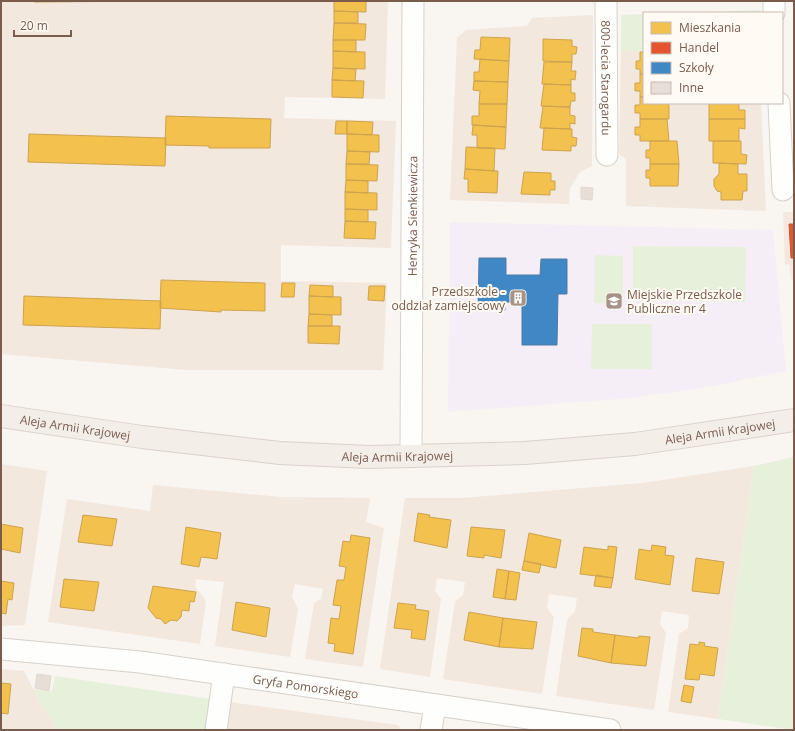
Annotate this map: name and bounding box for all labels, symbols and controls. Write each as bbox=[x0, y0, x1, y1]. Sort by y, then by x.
scale bar bbox=[14, 12, 71, 38]
legend bbox=[643, 12, 783, 104]
text: 20 m bbox=[20, 17, 48, 34]
text: Mieszkania bbox=[679, 19, 741, 36]
street label: 800-lecia Starogardu bbox=[598, 20, 615, 136]
text: Handel bbox=[679, 39, 719, 56]
text: Szkoły bbox=[679, 59, 715, 76]
text: Inne bbox=[679, 79, 704, 96]
street label: Henryka Sienkiewicza bbox=[403, 156, 421, 276]
place label: Przedszkole - oddział zamiejscowy bbox=[391, 283, 506, 314]
place label: Miejskie Przedszkole Publiczne nr 4 bbox=[627, 286, 742, 317]
building icon: Przedszkole - oddział zamiejscowy bbox=[508, 288, 528, 308]
school or university icon: Miejskie Przedszkole Publiczne nr 4 bbox=[604, 291, 624, 311]
street label: Aleja Armii Krajowej bbox=[19, 410, 131, 444]
street label: Aleja Armii Krajowej bbox=[664, 414, 776, 448]
street label: Aleja Armii Krajowej bbox=[341, 446, 453, 466]
street label: Gryfa Pomorskiego bbox=[252, 670, 360, 702]

